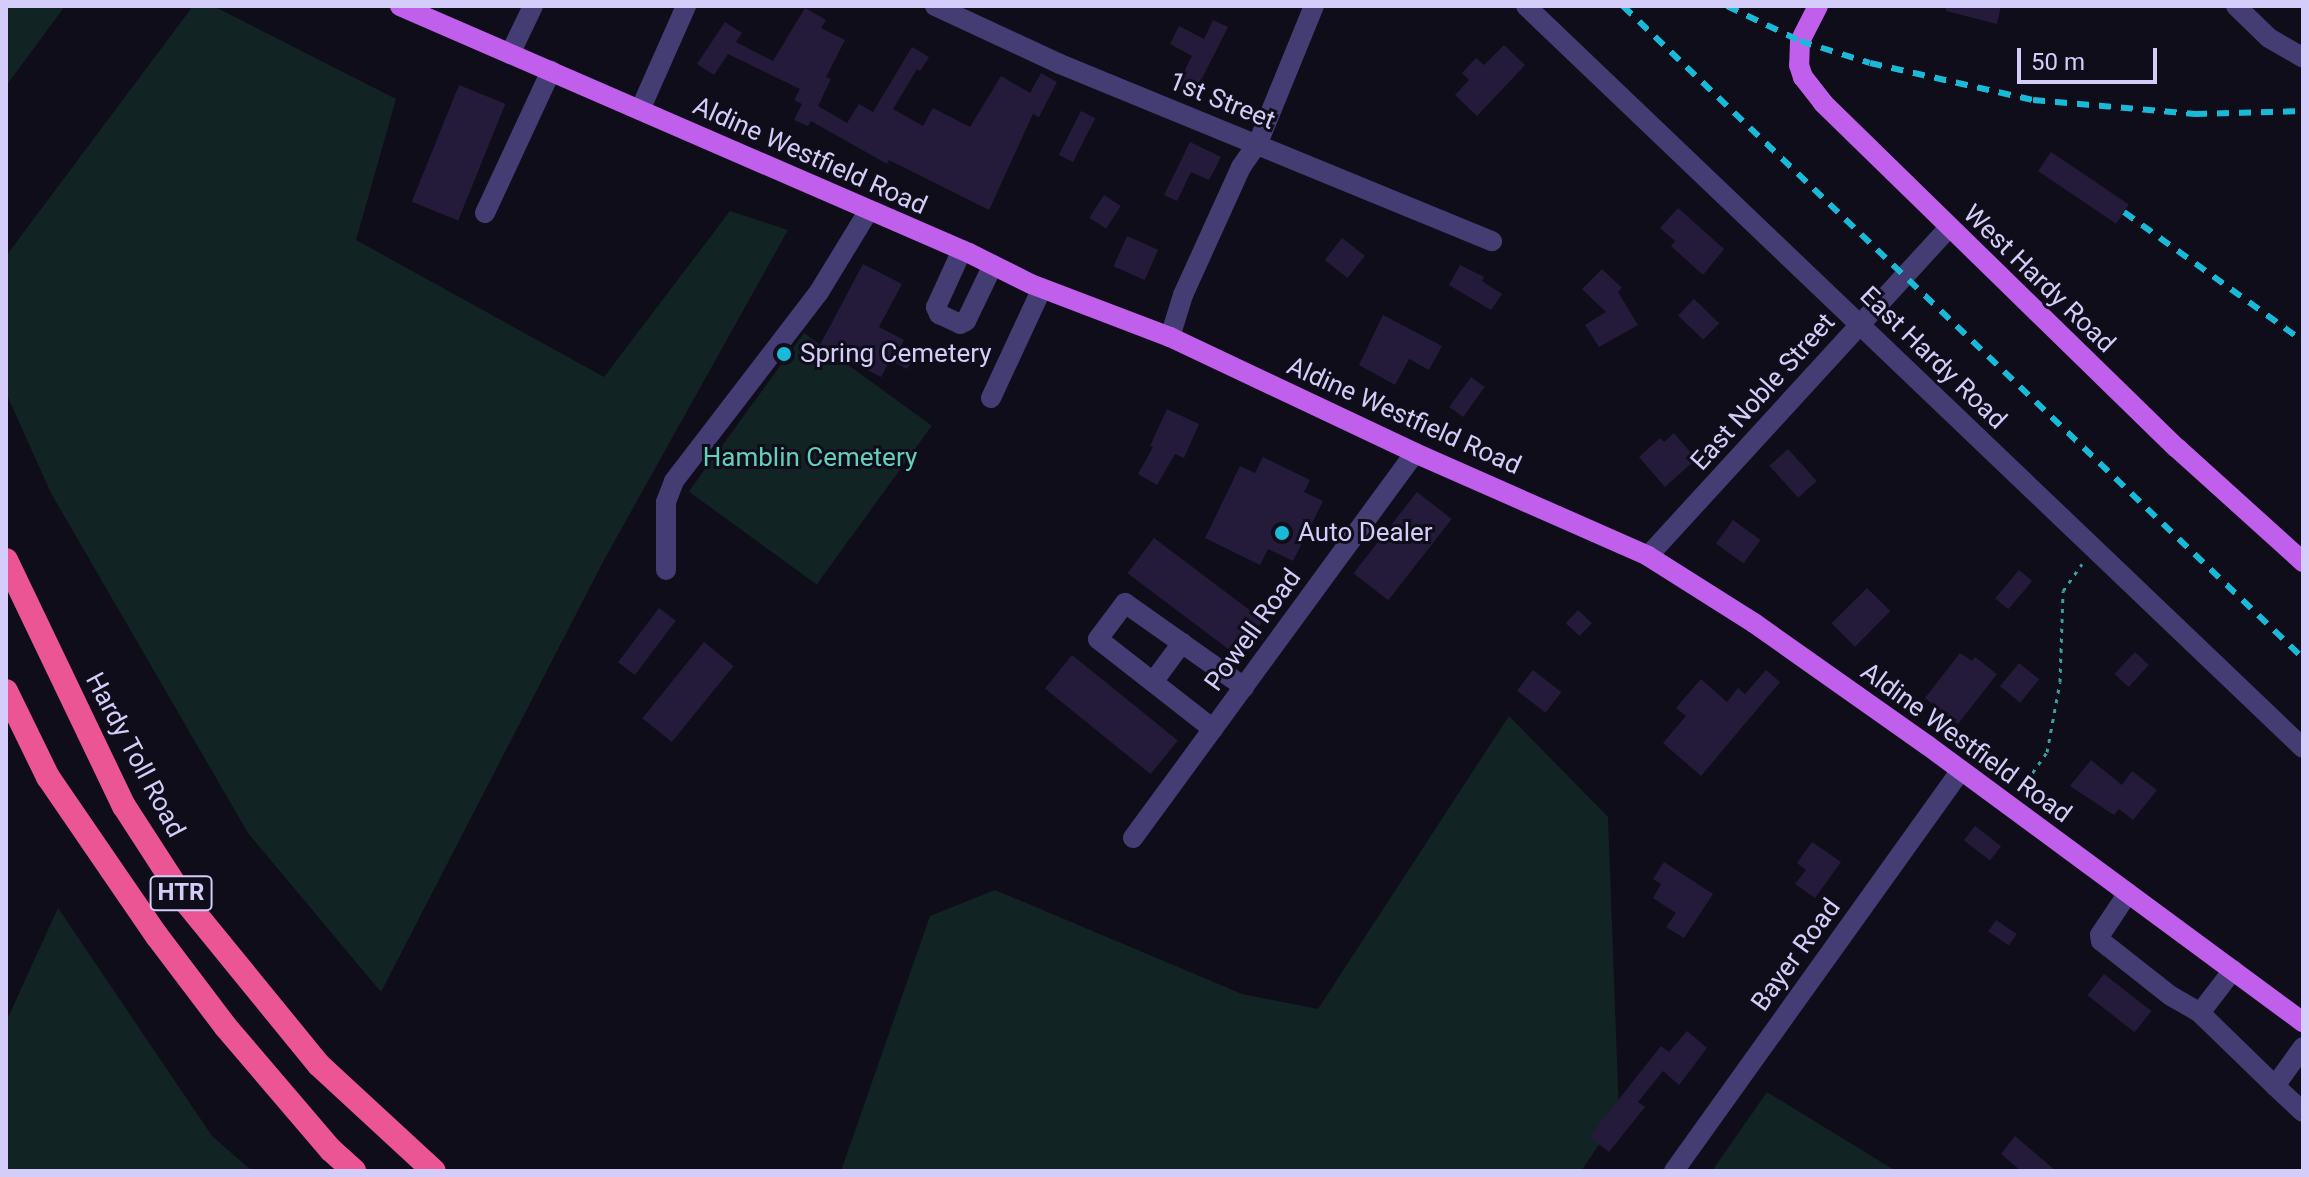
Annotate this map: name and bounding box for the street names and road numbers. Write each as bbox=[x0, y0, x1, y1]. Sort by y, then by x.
street label: 1st Street bbox=[1164, 66, 1280, 136]
street label: Aldine Westfield Road bbox=[688, 90, 932, 222]
street label: West Hardy Road bbox=[1957, 199, 2121, 359]
street label: East Hardy Road bbox=[1853, 280, 2013, 436]
street label: East Noble Street bbox=[1684, 307, 1842, 477]
street label: Aldine Westfield Road bbox=[1282, 350, 1526, 482]
street label: Powell Road bbox=[1198, 563, 1308, 697]
street label: Aldine Westfield Road bbox=[1855, 656, 2077, 830]
street label: Hardy Toll Road bbox=[78, 667, 192, 843]
road number: HTR bbox=[149, 873, 213, 913]
street label: Bayer Road bbox=[1745, 893, 1847, 1017]

